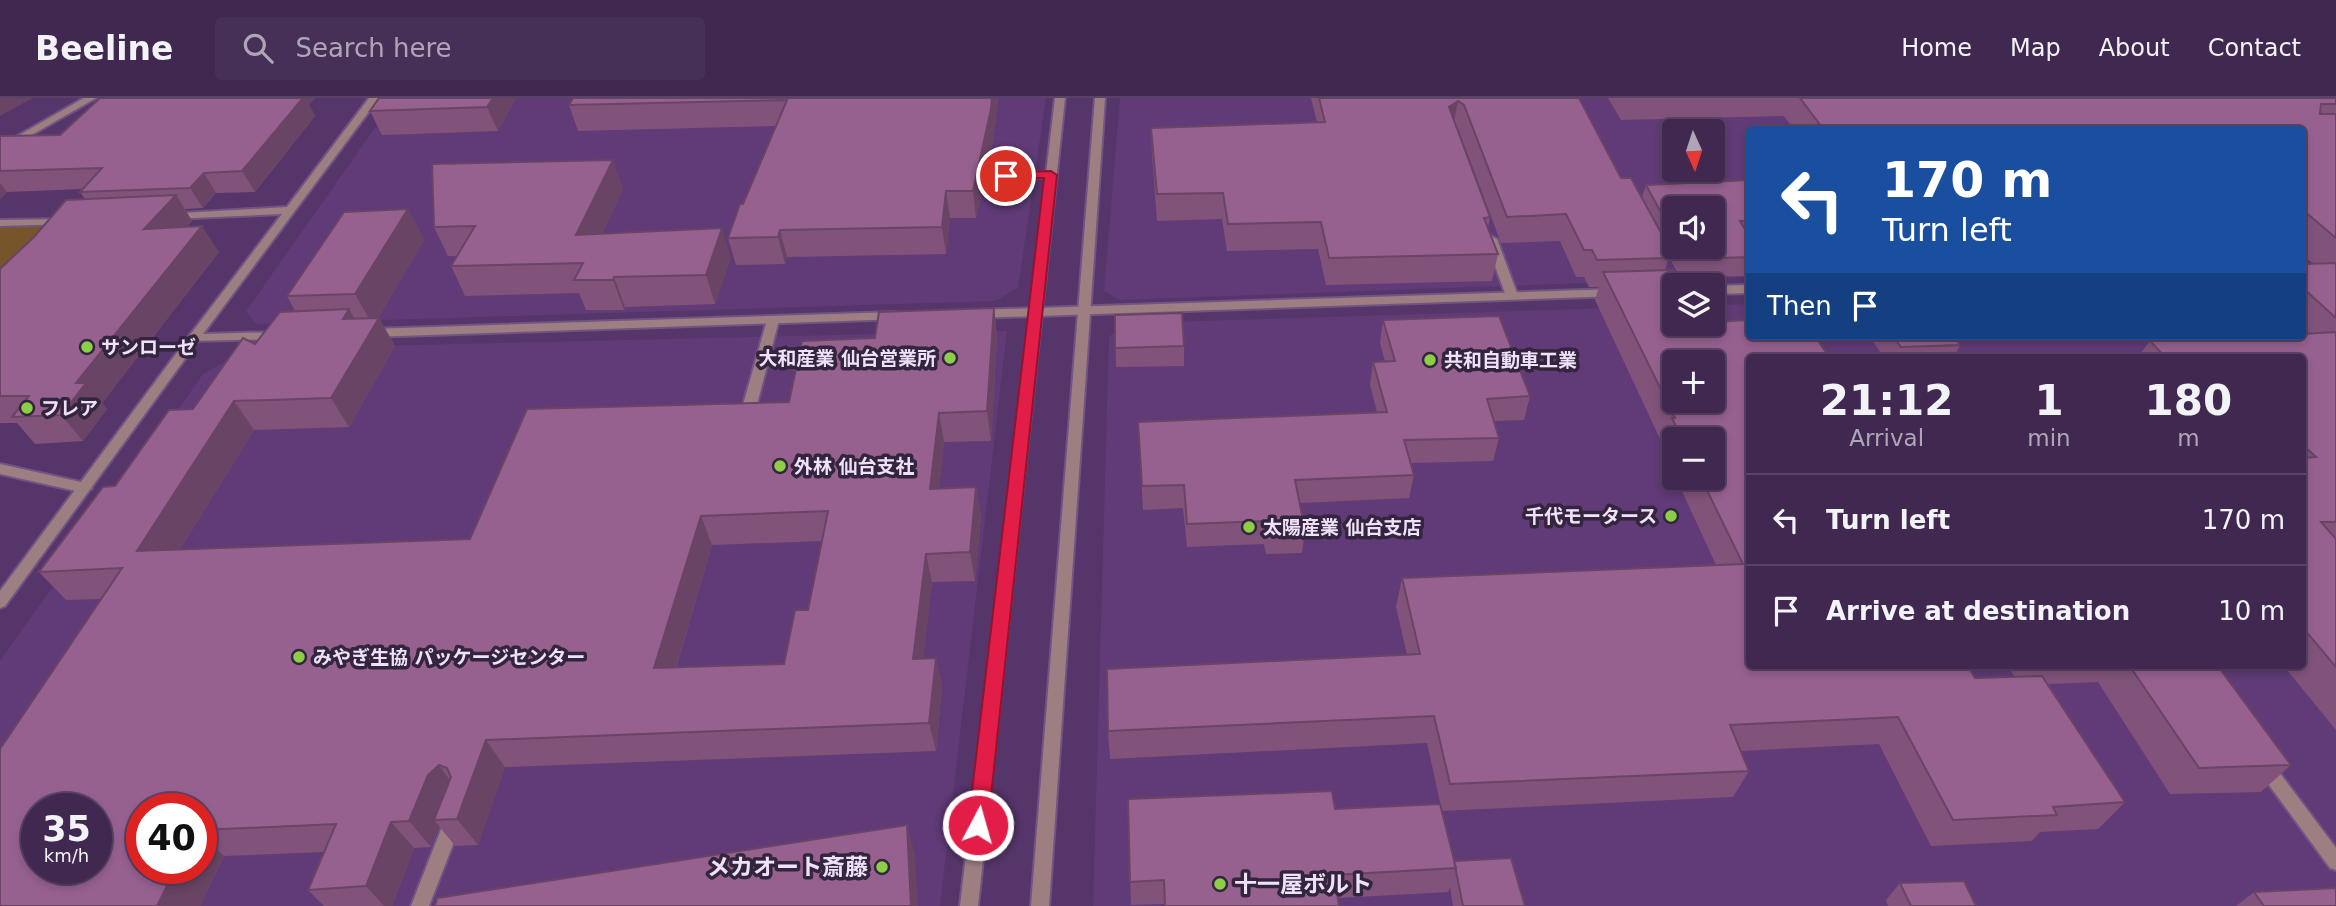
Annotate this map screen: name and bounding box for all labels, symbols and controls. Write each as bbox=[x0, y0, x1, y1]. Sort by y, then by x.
search box bbox=[215, 17, 705, 80]
text: Beeline bbox=[35, 29, 173, 68]
icon: search bbox=[239, 29, 277, 67]
text: Search here bbox=[295, 33, 452, 63]
text: Home bbox=[1901, 34, 1972, 62]
text: Map bbox=[2010, 34, 2061, 62]
text: About bbox=[2099, 34, 2170, 62]
text: Contact bbox=[2208, 34, 2301, 62]
north arrow bbox=[1662, 119, 1726, 182]
map controls bbox=[1662, 119, 1725, 490]
pin bbox=[976, 146, 1036, 206]
text: 170 m bbox=[1882, 152, 2052, 209]
icon: left bbox=[1767, 154, 1858, 245]
icon: arrive bbox=[987, 157, 1025, 195]
button: sound bbox=[1662, 196, 1725, 259]
text: Turn left bbox=[1882, 211, 2012, 249]
button: layers bbox=[1662, 273, 1725, 336]
icon: arrive bbox=[1846, 287, 1884, 325]
text: Then bbox=[1767, 291, 1832, 321]
place label: サンローゼ bbox=[101, 336, 196, 358]
marker: サンローゼ bbox=[79, 339, 95, 355]
place label: 大和産業 仙台営業所 bbox=[758, 347, 936, 369]
place label: 共和自動車工業 bbox=[1444, 349, 1577, 371]
marker: 大和産業 仙台営業所 bbox=[942, 350, 958, 366]
button: + bbox=[1662, 350, 1725, 413]
marker: 共和自動車工業 bbox=[1422, 352, 1438, 368]
text: 21:12 bbox=[1820, 376, 1954, 425]
text: 1 bbox=[2034, 376, 2064, 425]
text: 180 bbox=[2145, 376, 2232, 425]
place label: フレア bbox=[41, 397, 98, 419]
marker: フレア bbox=[19, 400, 35, 416]
text: Arrival bbox=[1849, 425, 1924, 451]
text: min bbox=[2027, 425, 2071, 451]
text: m bbox=[2177, 425, 2200, 451]
button: − bbox=[1662, 427, 1725, 490]
place label: 外林 仙台支社 bbox=[794, 455, 915, 477]
marker: 外林 仙台支社 bbox=[772, 458, 788, 474]
icon: left bbox=[1767, 501, 1805, 539]
place label: 千代モータース bbox=[1525, 505, 1657, 527]
text: Turn left bbox=[1826, 505, 1950, 535]
text: 170 m bbox=[2202, 505, 2285, 535]
marker: 千代モータース bbox=[1663, 508, 1679, 524]
place label: 太陽産業 仙台支店 bbox=[1263, 516, 1422, 538]
marker: 太陽産業 仙台支店 bbox=[1241, 519, 1257, 535]
icon: arrive bbox=[1767, 592, 1805, 630]
text: Arrive at destination bbox=[1826, 596, 2130, 626]
text: 10 m bbox=[2218, 596, 2285, 626]
place label: みやぎ生協 パッケージセンター bbox=[313, 646, 585, 668]
marker: みやぎ生協 パッケージセンター bbox=[291, 649, 307, 665]
position arrow bbox=[941, 788, 1015, 862]
speed limit sign: 40 bbox=[126, 793, 217, 884]
text: 35 bbox=[42, 809, 91, 849]
text: km/h bbox=[44, 845, 89, 866]
place label: メカオート斎藤 bbox=[707, 854, 868, 880]
marker: メカオート斎藤 bbox=[874, 859, 890, 875]
place label: 十一屋ボルト bbox=[1234, 871, 1372, 897]
marker: 十一屋ボルト bbox=[1212, 876, 1228, 892]

